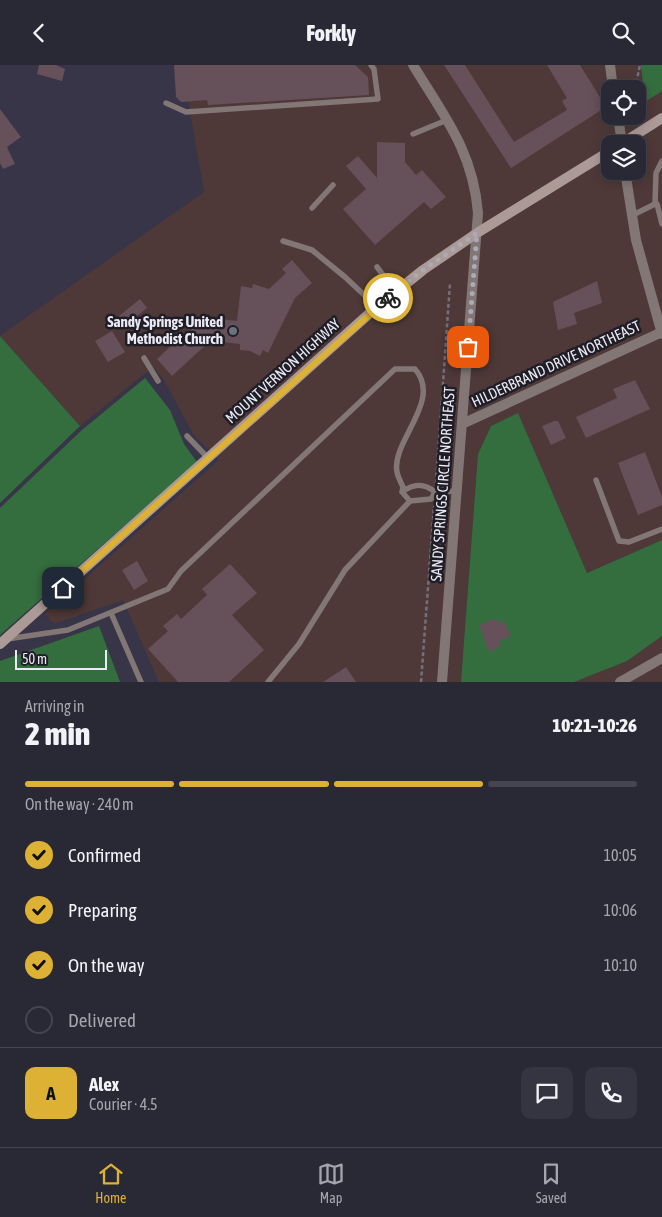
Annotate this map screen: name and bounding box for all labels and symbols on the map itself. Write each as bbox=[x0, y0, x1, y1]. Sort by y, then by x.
courier bbox=[363, 273, 413, 323]
place label: Sandy Springs United Methodist Church bbox=[107, 313, 223, 347]
street label: MOUNT VERNON HIGHWAY bbox=[222, 315, 344, 426]
street label: HILDERBRAND DRIVE NORTHEAST bbox=[469, 317, 643, 410]
marker: Sandy Springs United Methodist Church bbox=[227, 325, 239, 337]
pin bbox=[447, 326, 489, 368]
street label: SANDY SPRINGS CIRCLE NORTHEAST bbox=[427, 386, 458, 582]
pin bbox=[42, 567, 84, 609]
scale bar bbox=[15, 647, 108, 670]

